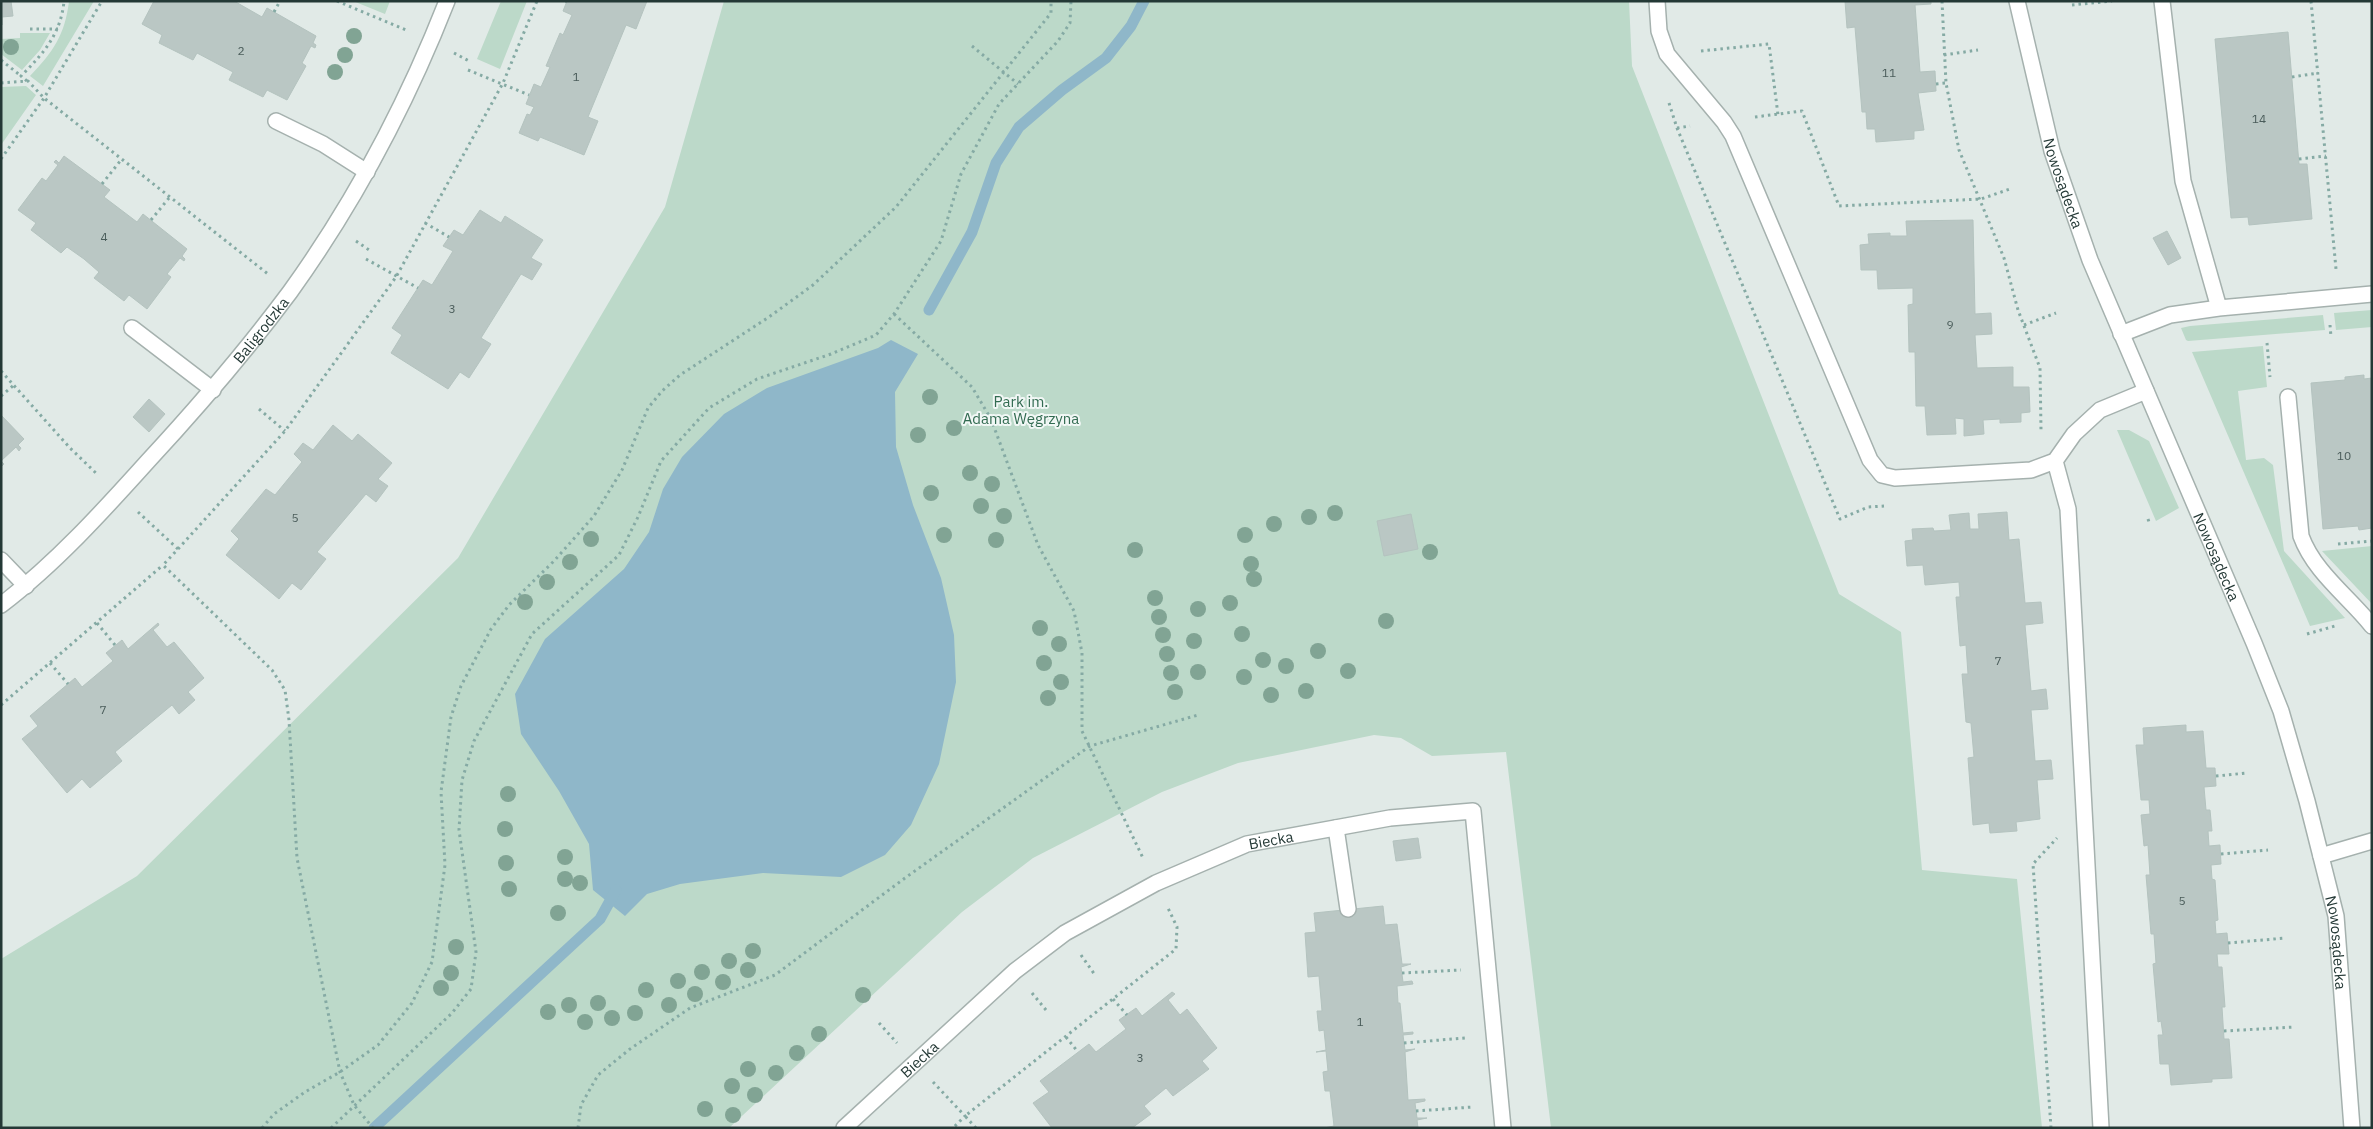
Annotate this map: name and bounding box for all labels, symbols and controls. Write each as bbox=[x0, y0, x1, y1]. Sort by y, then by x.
house number: 2 bbox=[237, 43, 245, 58]
house number: 11 bbox=[1882, 65, 1896, 80]
house number: 1 bbox=[572, 69, 580, 84]
house number: 14 bbox=[2252, 111, 2266, 126]
street label: Nowosądecka bbox=[2040, 136, 2088, 231]
house number: 4 bbox=[100, 229, 108, 244]
street label: Baligrodzka bbox=[229, 293, 293, 367]
house number: 3 bbox=[448, 301, 456, 316]
house number: 9 bbox=[1946, 317, 1954, 332]
park label: Park im. Adama Węgrzyna bbox=[963, 392, 1079, 428]
house number: 10 bbox=[2337, 448, 2351, 463]
street label: Nowosądecka bbox=[2190, 509, 2244, 604]
house number: 5 bbox=[291, 510, 299, 525]
house number: 7 bbox=[1994, 653, 2002, 668]
house number: 7 bbox=[99, 702, 107, 717]
street label: Biecka bbox=[1247, 826, 1295, 853]
house number: 5 bbox=[2178, 893, 2186, 908]
street label: Nowosądecka bbox=[2322, 894, 2351, 990]
house number: 1 bbox=[1356, 1014, 1364, 1029]
street label: Biecka bbox=[896, 1037, 942, 1081]
house number: 3 bbox=[1136, 1050, 1144, 1065]

